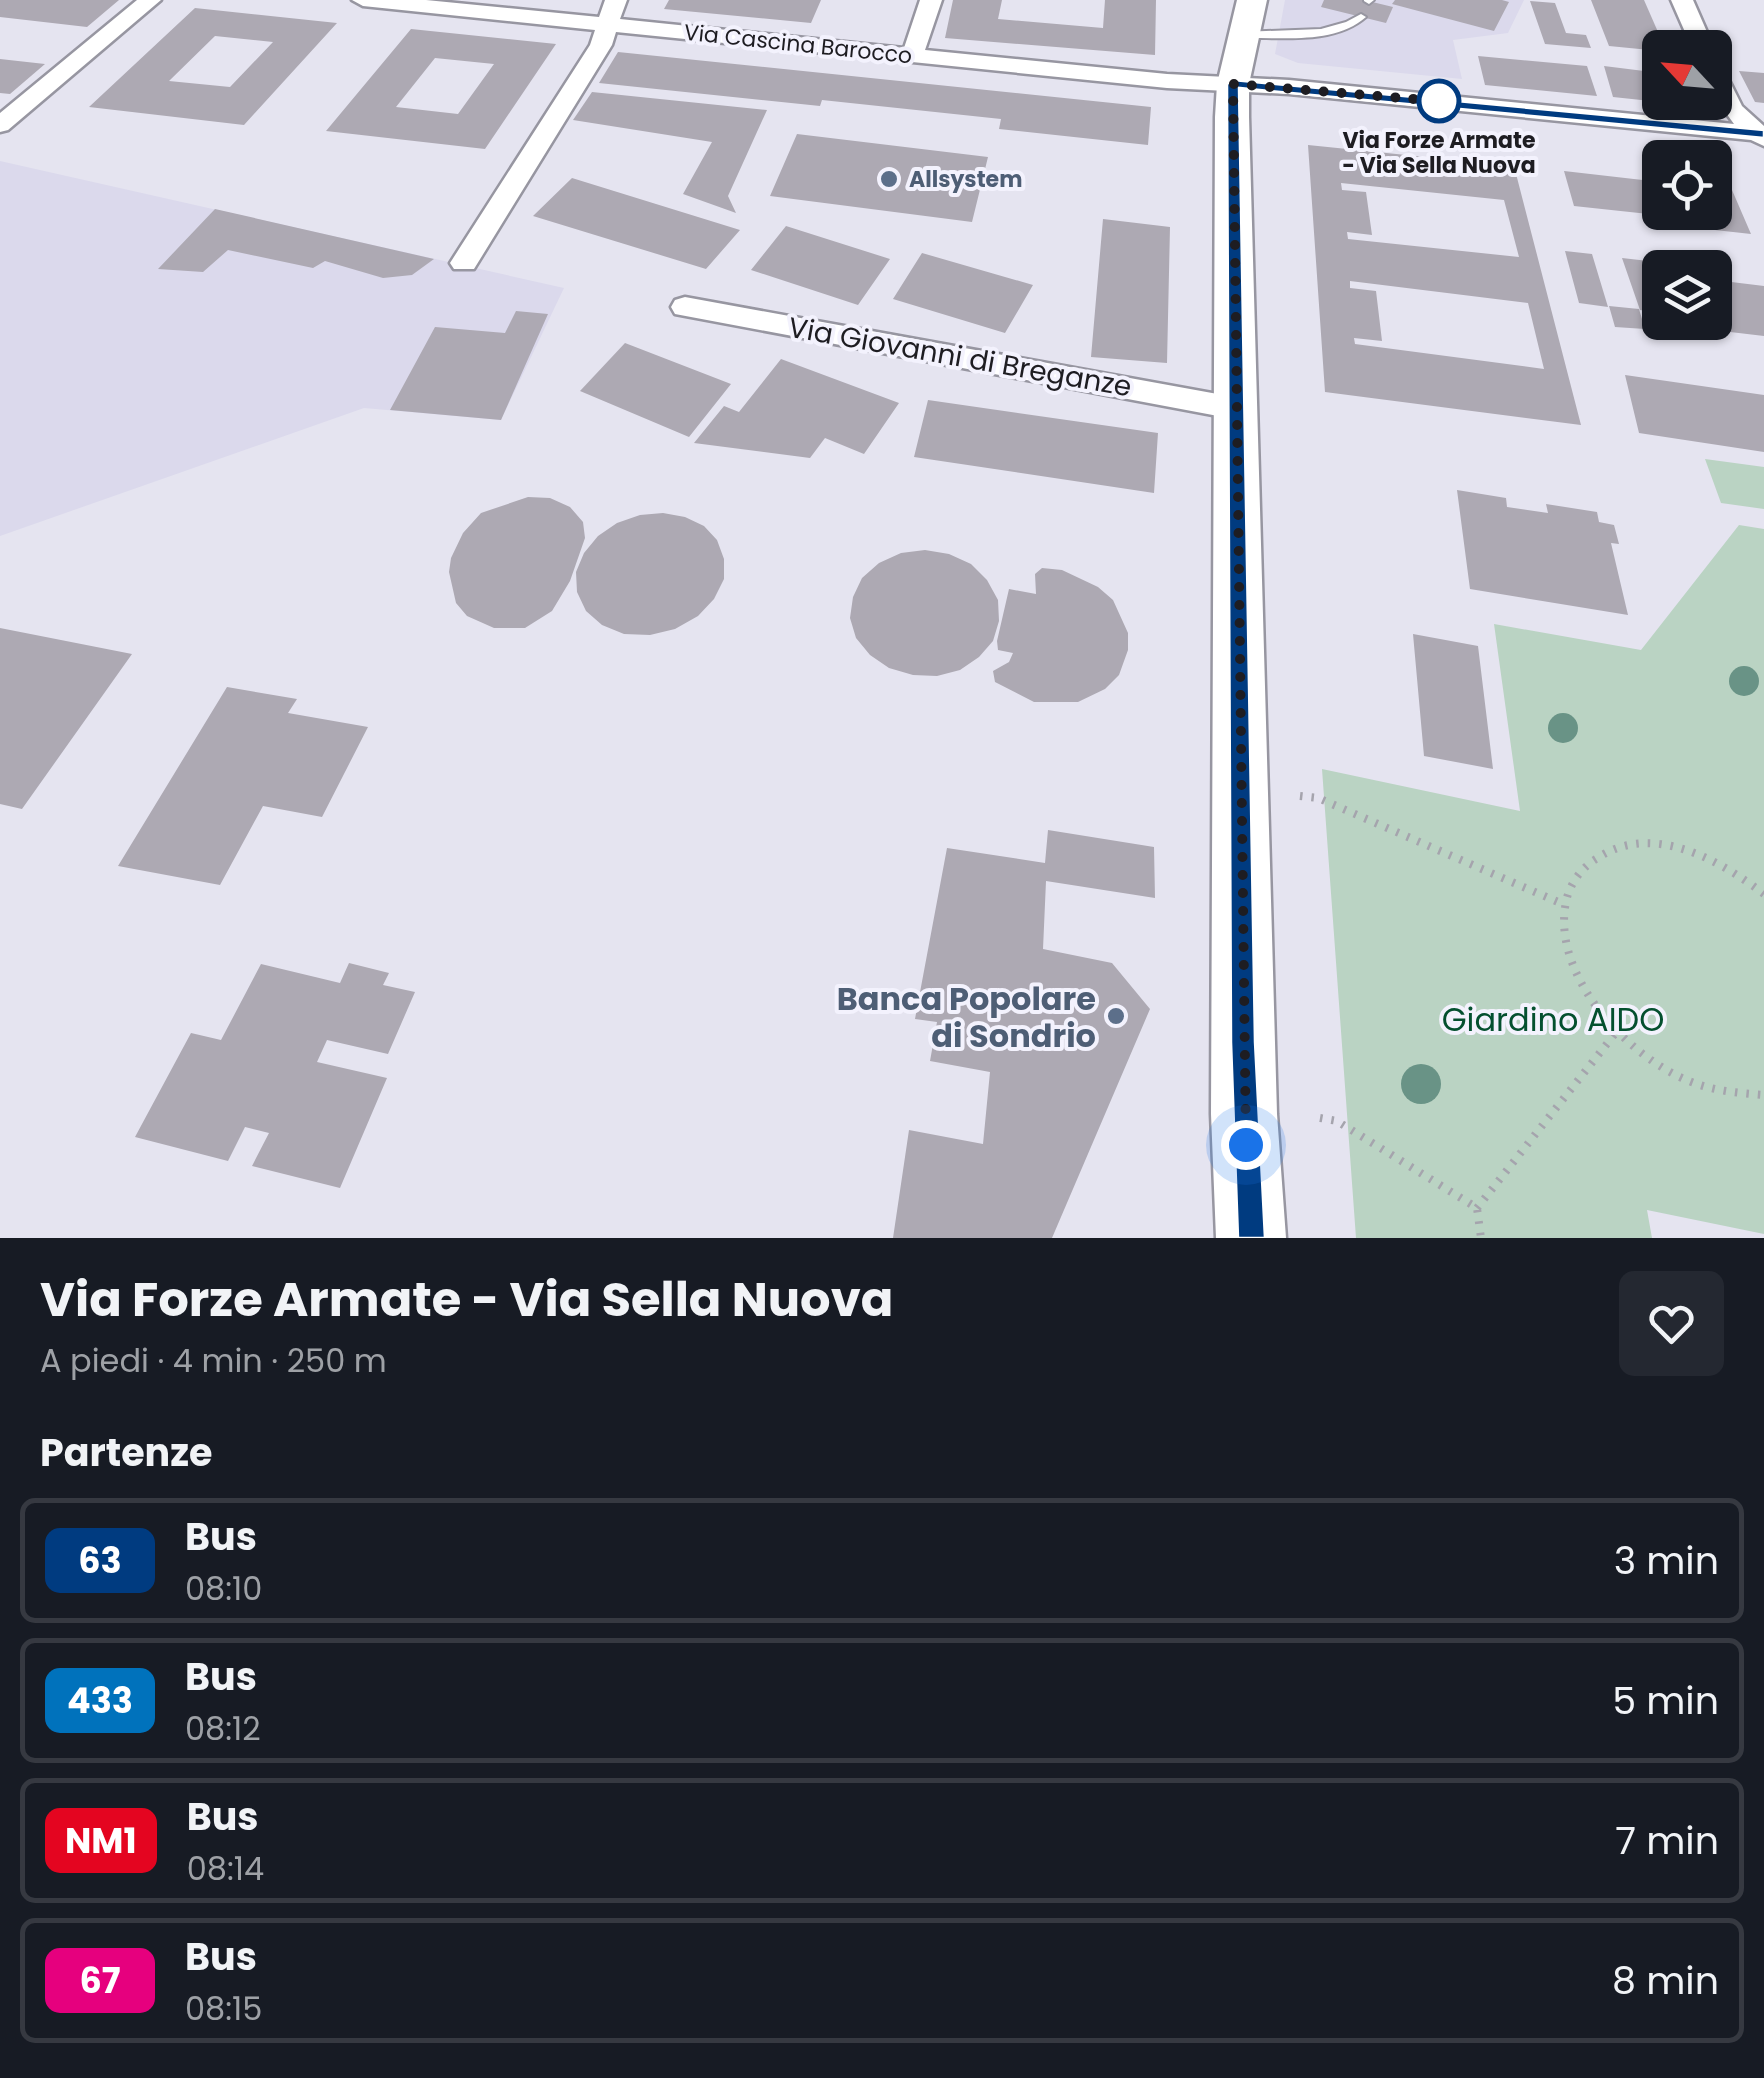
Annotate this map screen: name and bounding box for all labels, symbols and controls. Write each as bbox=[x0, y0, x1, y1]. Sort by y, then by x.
street label: Via Cascina Barocco bbox=[682, 17, 914, 71]
north arrow bbox=[1642, 30, 1732, 120]
map controls bbox=[1642, 30, 1732, 340]
marker: Via Forze Armate - Via Sella Nuova bbox=[1418, 80, 1460, 122]
place label: Via Forze Armate - Via Sella Nuova bbox=[1342, 125, 1536, 181]
button: locate bbox=[1642, 140, 1732, 230]
place label: Allsystem bbox=[909, 164, 1022, 195]
marker: Allsystem bbox=[878, 168, 900, 190]
button: layers bbox=[1642, 250, 1732, 340]
street label: Via Giovanni di Breganze bbox=[785, 308, 1135, 406]
place label: Banca Popolare di Sondrio bbox=[837, 976, 1096, 1058]
park label: Giardino AIDO bbox=[1442, 997, 1664, 1042]
marker: Banca Popolare di Sondrio bbox=[1105, 1005, 1127, 1027]
your location bbox=[1221, 1120, 1271, 1170]
text: Via Forze Armate - Via Sella Nuova bbox=[40, 1266, 893, 1333]
button: heart bbox=[1619, 1271, 1724, 1376]
text: A piedi · 4 min · 250 m bbox=[40, 1338, 387, 1383]
text: Partenze bbox=[40, 1426, 212, 1479]
text: Bus bbox=[185, 1510, 257, 1563]
text: 3 min bbox=[1614, 1534, 1719, 1587]
text: 63 bbox=[78, 1536, 122, 1585]
text: 08:10 bbox=[185, 1566, 262, 1611]
text: Bus bbox=[185, 1650, 257, 1703]
text: 5 min bbox=[1612, 1674, 1719, 1727]
text: 433 bbox=[67, 1676, 133, 1725]
text: 08:12 bbox=[185, 1706, 261, 1751]
text: Bus bbox=[187, 1790, 258, 1843]
text: 7 min bbox=[1615, 1814, 1719, 1867]
text: NM1 bbox=[65, 1816, 137, 1865]
text: 08:14 bbox=[187, 1846, 264, 1891]
text: Bus bbox=[185, 1930, 257, 1983]
text: 8 min bbox=[1612, 1954, 1719, 2007]
text: 67 bbox=[79, 1956, 121, 2005]
text: 08:15 bbox=[185, 1986, 262, 2031]

